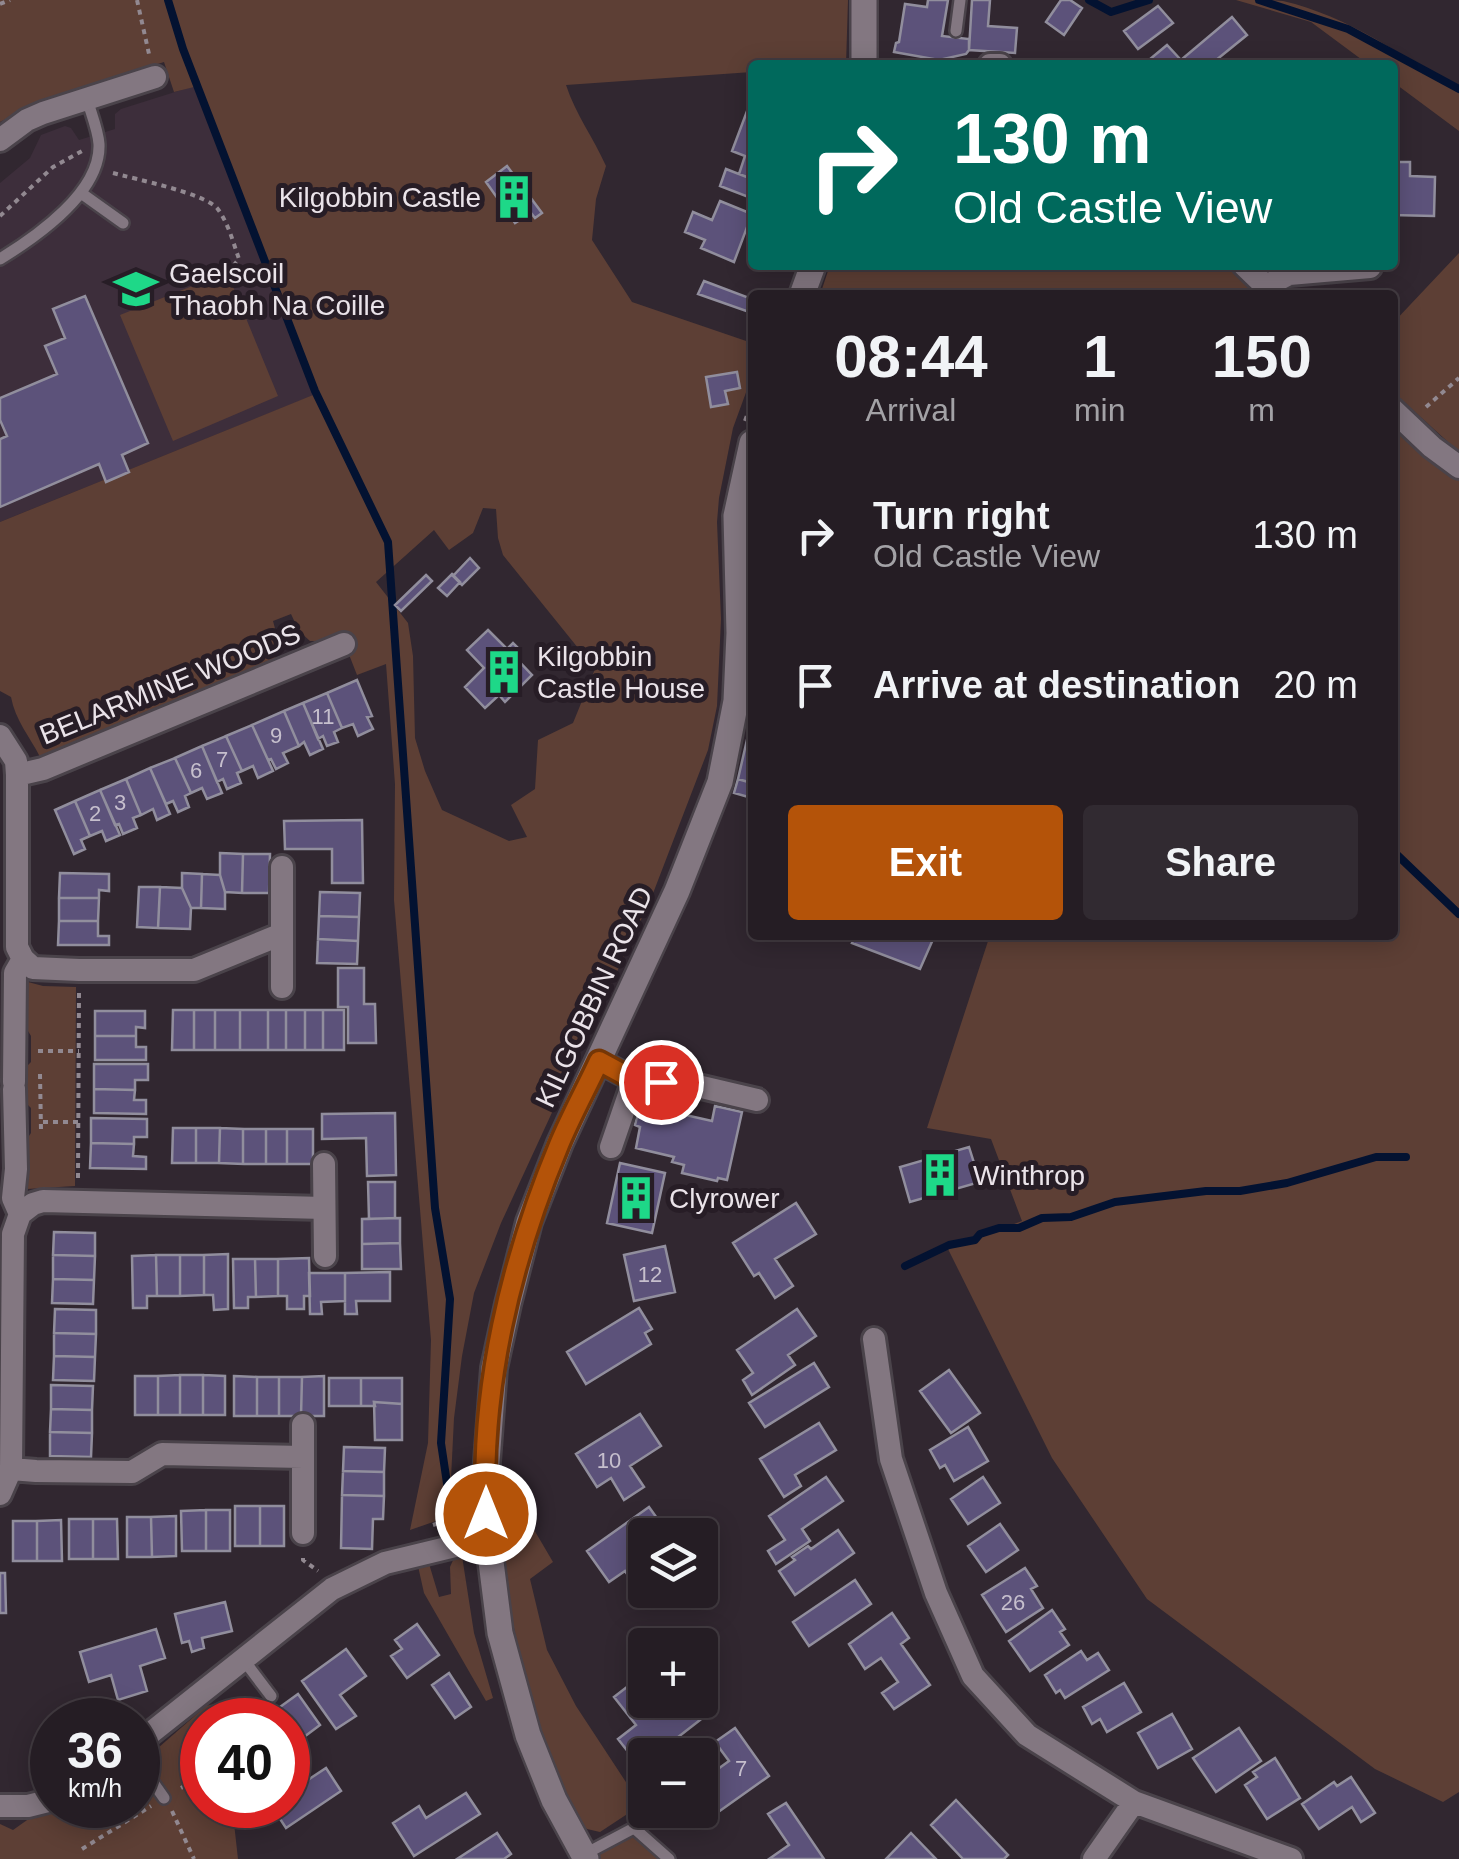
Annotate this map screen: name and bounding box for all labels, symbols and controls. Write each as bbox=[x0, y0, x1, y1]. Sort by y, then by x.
icon: right bbox=[788, 100, 918, 230]
text: 130 m bbox=[953, 100, 1151, 178]
building icon: Kilgobbin Castle bbox=[490, 173, 538, 221]
place label: Kilgobbin Castle bbox=[279, 182, 481, 213]
text: Old Castle View bbox=[953, 182, 1272, 233]
place label: Gaelscoil Thaobh Na Coille bbox=[169, 258, 385, 321]
school or university icon: Gaelscoil Thaobh Na Coille bbox=[112, 265, 160, 313]
text: 08:44 bbox=[834, 323, 988, 390]
text: 1 bbox=[1083, 323, 1116, 390]
text: 150 bbox=[1212, 323, 1312, 390]
text: Arrival bbox=[866, 392, 956, 428]
text: min bbox=[1074, 392, 1125, 428]
text: m bbox=[1248, 392, 1275, 428]
text: Turn right bbox=[873, 495, 1050, 537]
icon: right bbox=[788, 508, 843, 563]
text: 130 m bbox=[1252, 514, 1358, 556]
text: Old Castle View bbox=[873, 538, 1100, 574]
street label: BELARMINE WOODS bbox=[35, 617, 305, 751]
place label: Kilgobbin Castle House bbox=[537, 641, 705, 704]
building icon: Kilgobbin Castle House bbox=[480, 648, 528, 696]
icon: arrive bbox=[788, 658, 843, 713]
text: Arrive at destination bbox=[873, 664, 1240, 706]
text: 20 m bbox=[1274, 664, 1358, 706]
house number: 11 bbox=[312, 704, 334, 729]
house number: 9 bbox=[270, 723, 282, 748]
house number: 7 bbox=[216, 747, 228, 772]
house number: 6 bbox=[190, 758, 202, 783]
house number: 3 bbox=[114, 790, 126, 815]
house number: 2 bbox=[89, 801, 101, 826]
button: Exit bbox=[788, 805, 1063, 920]
button: Share bbox=[1083, 805, 1358, 920]
street label: KILGOBBIN ROAD bbox=[529, 882, 659, 1112]
pin bbox=[619, 1040, 704, 1125]
icon: arrive bbox=[634, 1055, 689, 1110]
building icon: Winthrop bbox=[916, 1151, 964, 1199]
place label: Winthrop bbox=[973, 1160, 1085, 1191]
building icon: Clyrower bbox=[612, 1174, 660, 1222]
place label: Clyrower bbox=[669, 1183, 779, 1214]
house number: 12 bbox=[638, 1262, 662, 1287]
house number: 10 bbox=[597, 1448, 621, 1473]
position arrow bbox=[434, 1462, 538, 1566]
map controls bbox=[628, 1518, 718, 1828]
button: layers bbox=[628, 1518, 718, 1608]
house number: 26 bbox=[1001, 1590, 1025, 1615]
button: + bbox=[628, 1628, 718, 1718]
speed limit sign: 40 bbox=[180, 1698, 310, 1828]
text: 36 bbox=[67, 1723, 123, 1779]
button: − bbox=[628, 1738, 718, 1828]
house number: 7 bbox=[735, 1756, 747, 1781]
text: km/h bbox=[68, 1774, 122, 1802]

